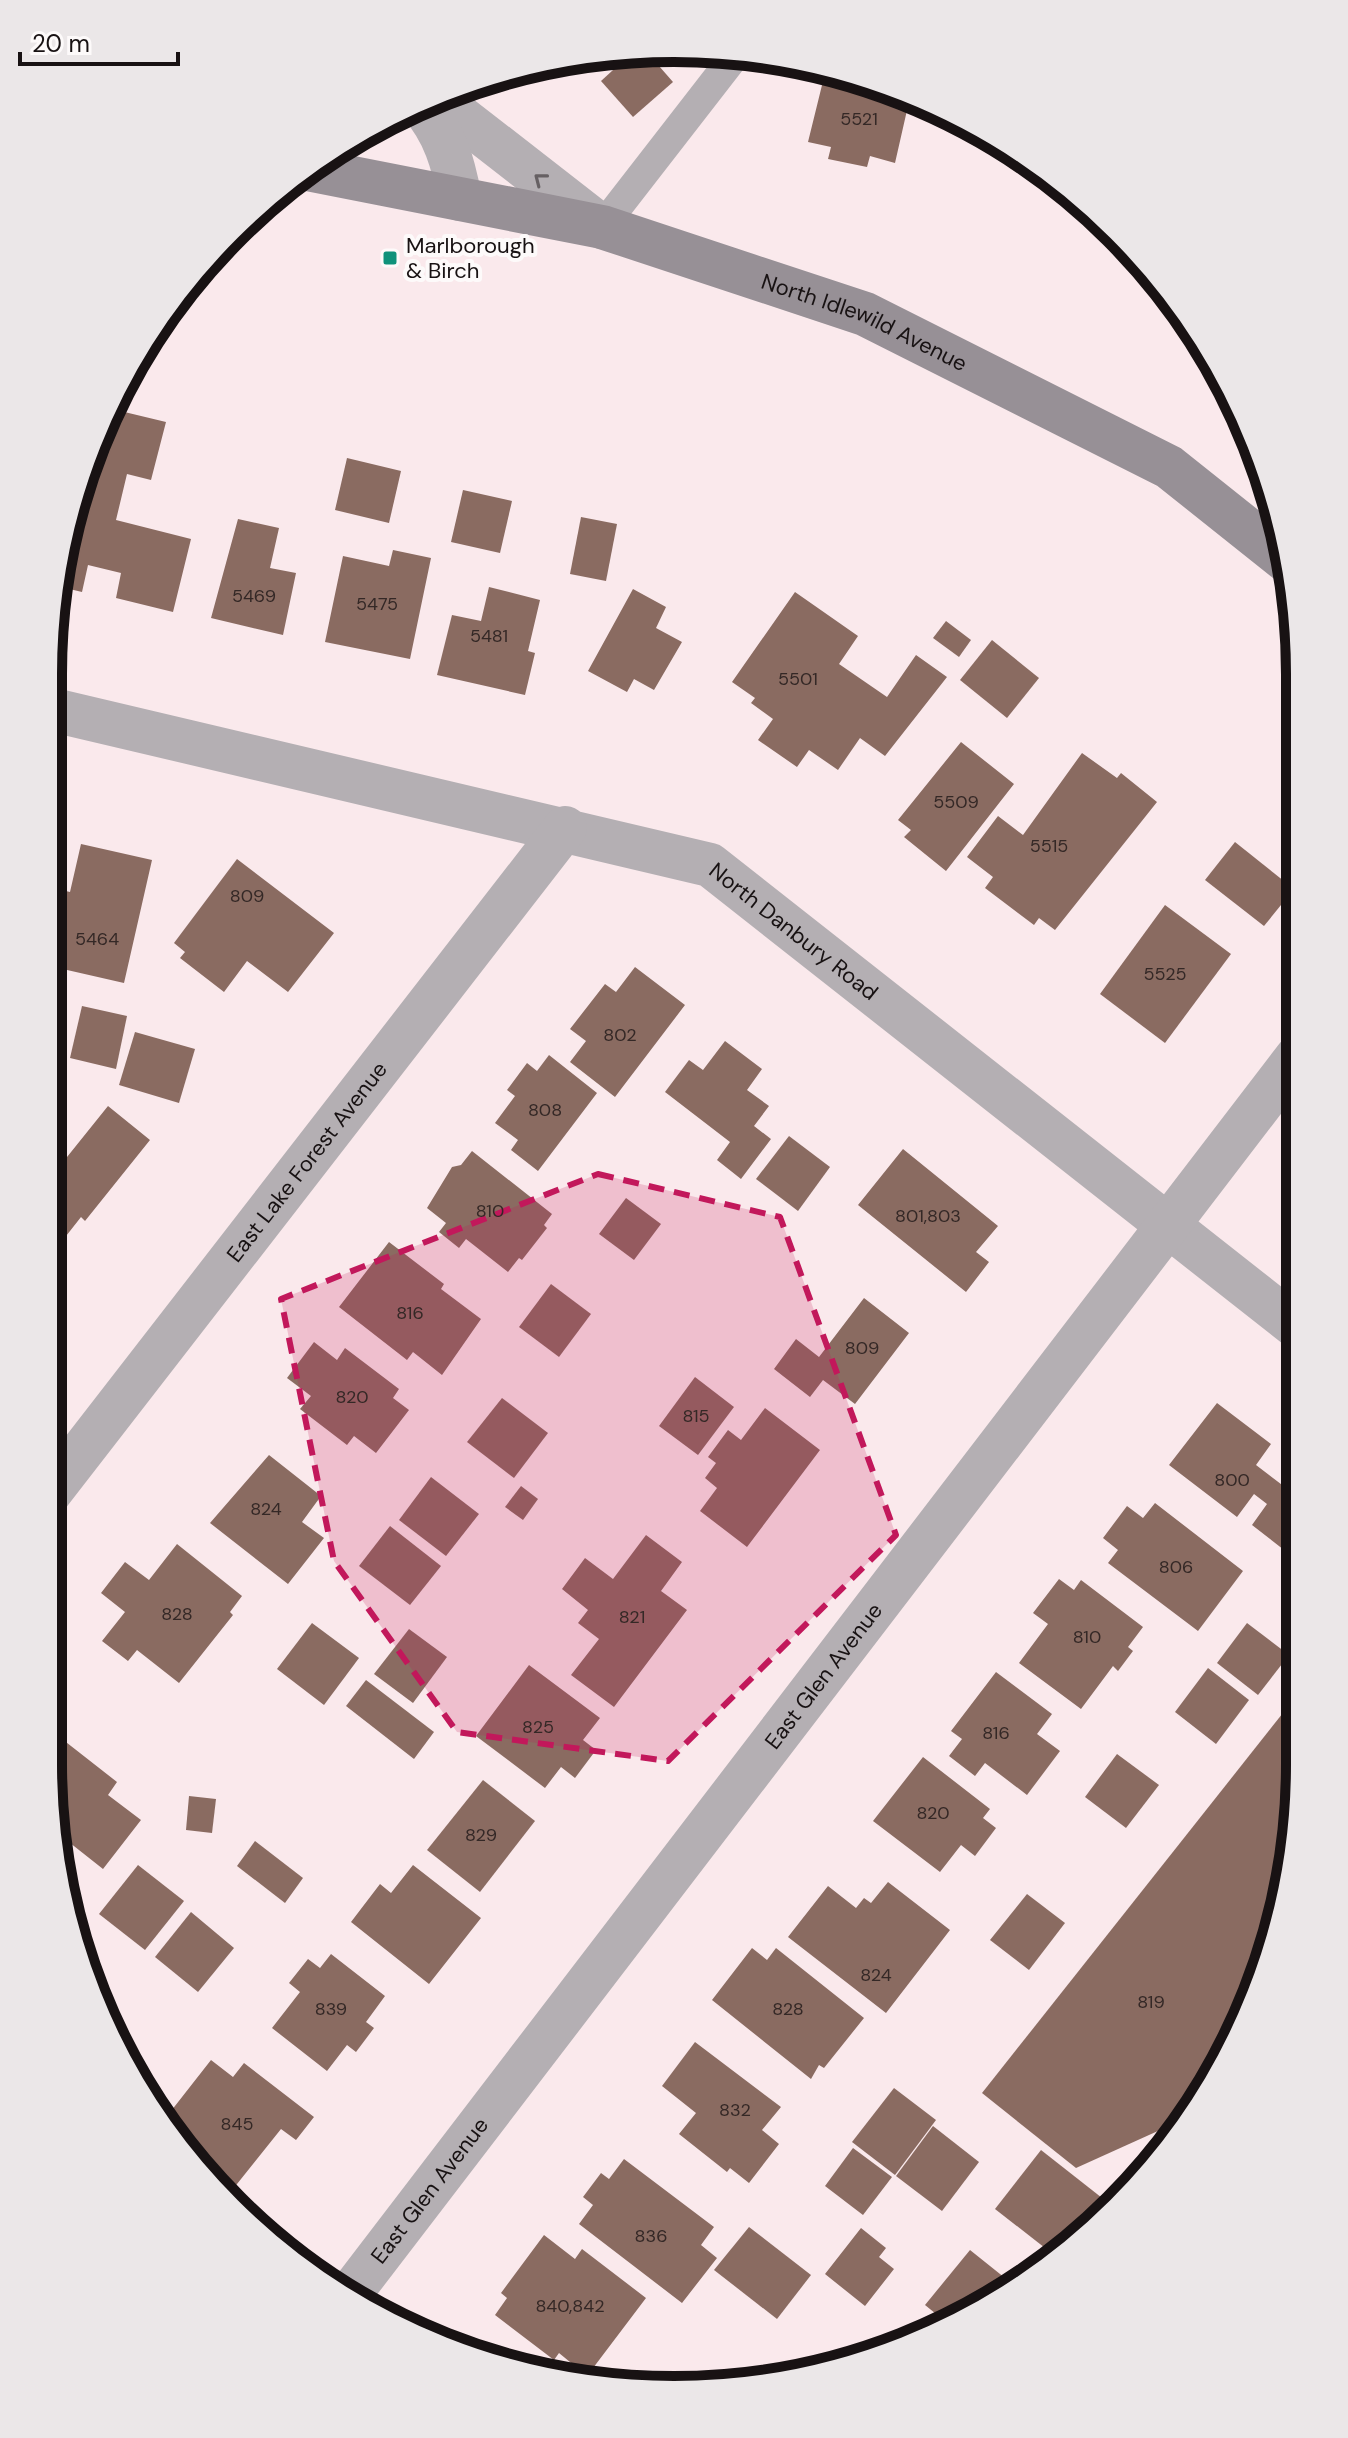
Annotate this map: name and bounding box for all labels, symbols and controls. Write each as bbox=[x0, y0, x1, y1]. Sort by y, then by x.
scale bar bbox=[20, 16, 178, 66]
text: 20 m bbox=[32, 28, 90, 59]
house number: 5521 bbox=[840, 107, 878, 131]
one-way arrow bbox=[534, 175, 549, 189]
place label: Marlborough & Birch bbox=[406, 231, 535, 285]
marker: Marlborough & Birch bbox=[381, 249, 399, 267]
street label: North Idlewild Avenue bbox=[758, 266, 972, 378]
house number: 5469 bbox=[232, 584, 276, 608]
house number: 5475 bbox=[356, 592, 398, 616]
house number: 5481 bbox=[470, 624, 508, 648]
house number: 5501 bbox=[778, 667, 818, 691]
house number: 5509 bbox=[933, 790, 979, 814]
house number: 5515 bbox=[1030, 834, 1068, 858]
street label: North Danbury Road bbox=[704, 856, 884, 1007]
house number: 809 bbox=[230, 884, 264, 908]
house number: 5464 bbox=[75, 927, 119, 951]
house number: 5525 bbox=[1143, 962, 1187, 986]
house number: 802 bbox=[603, 1023, 637, 1047]
street label: East Lake Forest Avenue bbox=[220, 1055, 393, 1268]
house number: 808 bbox=[528, 1098, 562, 1122]
house number: 810 bbox=[476, 1199, 504, 1223]
house number: 801,803 bbox=[895, 1204, 961, 1228]
house number: 816 bbox=[396, 1301, 424, 1325]
house number: 809 bbox=[845, 1336, 879, 1360]
house number: 820 bbox=[335, 1385, 369, 1409]
house number: 815 bbox=[682, 1404, 710, 1428]
house number: 800 bbox=[1214, 1468, 1250, 1492]
house number: 824 bbox=[250, 1497, 282, 1521]
house number: 806 bbox=[1159, 1555, 1193, 1579]
street label: East Glen Avenue bbox=[758, 1597, 888, 1755]
house number: 828 bbox=[161, 1602, 193, 1626]
house number: 821 bbox=[619, 1605, 645, 1629]
house number: 810 bbox=[1073, 1625, 1101, 1649]
house number: 825 bbox=[522, 1715, 554, 1739]
house number: 816 bbox=[982, 1721, 1010, 1745]
house number: 820 bbox=[916, 1801, 950, 1825]
house number: 829 bbox=[465, 1823, 497, 1847]
house number: 824 bbox=[860, 1963, 892, 1987]
house number: 819 bbox=[1137, 1990, 1165, 2014]
house number: 839 bbox=[315, 1997, 347, 2021]
house number: 828 bbox=[772, 1997, 804, 2021]
house number: 832 bbox=[719, 2098, 751, 2122]
street label: East Glen Avenue bbox=[364, 2111, 495, 2269]
house number: 845 bbox=[221, 2112, 253, 2136]
house number: 836 bbox=[635, 2224, 667, 2248]
house number: 840,842 bbox=[535, 2294, 605, 2318]

